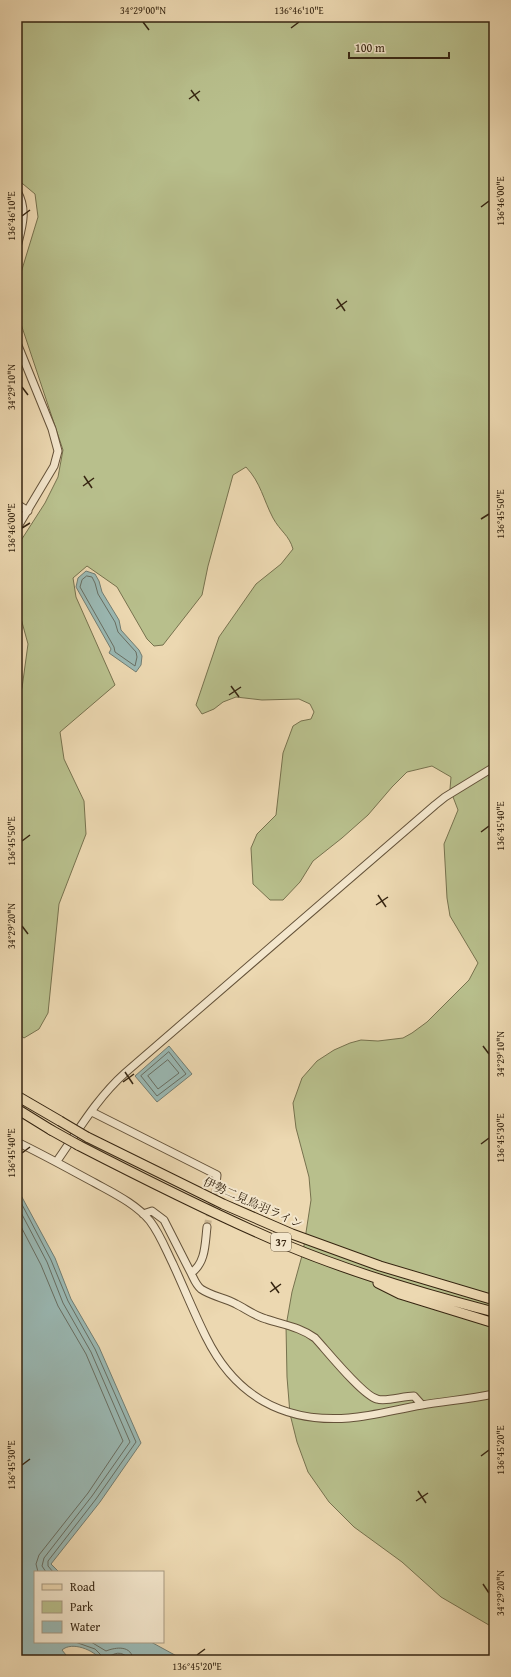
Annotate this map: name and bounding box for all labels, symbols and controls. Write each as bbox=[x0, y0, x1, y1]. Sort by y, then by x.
text: 34°29'00"N bbox=[120, 3, 166, 18]
text: 136°46'10"E bbox=[274, 3, 324, 18]
scale bar bbox=[349, 34, 449, 60]
text: 100 m bbox=[355, 39, 385, 56]
text: 136°46'00"E bbox=[493, 176, 508, 226]
text: 136°46'10"E bbox=[4, 191, 19, 241]
text: 34°29'10"N bbox=[4, 364, 19, 410]
text: 136°45'50"E bbox=[493, 489, 508, 539]
text: 136°46'00"E bbox=[4, 503, 19, 553]
text: 136°45'40"E bbox=[493, 801, 508, 851]
text: 136°45'50"E bbox=[4, 816, 19, 866]
text: 34°29'20"N bbox=[4, 903, 19, 949]
text: 34°29'10"N bbox=[493, 1031, 508, 1077]
text: 136°45'30"E bbox=[493, 1113, 508, 1163]
text: 136°45'40"E bbox=[4, 1128, 19, 1178]
street label: 伊勢二見鳥羽ライン bbox=[201, 1173, 306, 1232]
road number: 37 bbox=[271, 1233, 291, 1251]
text: 136°45'20"E bbox=[493, 1425, 508, 1475]
text: 136°45'30"E bbox=[4, 1440, 19, 1490]
text: 34°29'20"N bbox=[493, 1570, 508, 1616]
legend bbox=[34, 1571, 164, 1643]
text: Road bbox=[70, 1578, 96, 1595]
text: Park bbox=[70, 1598, 94, 1615]
text: Water bbox=[70, 1618, 100, 1635]
text: 136°45'20"E bbox=[172, 1659, 222, 1674]

